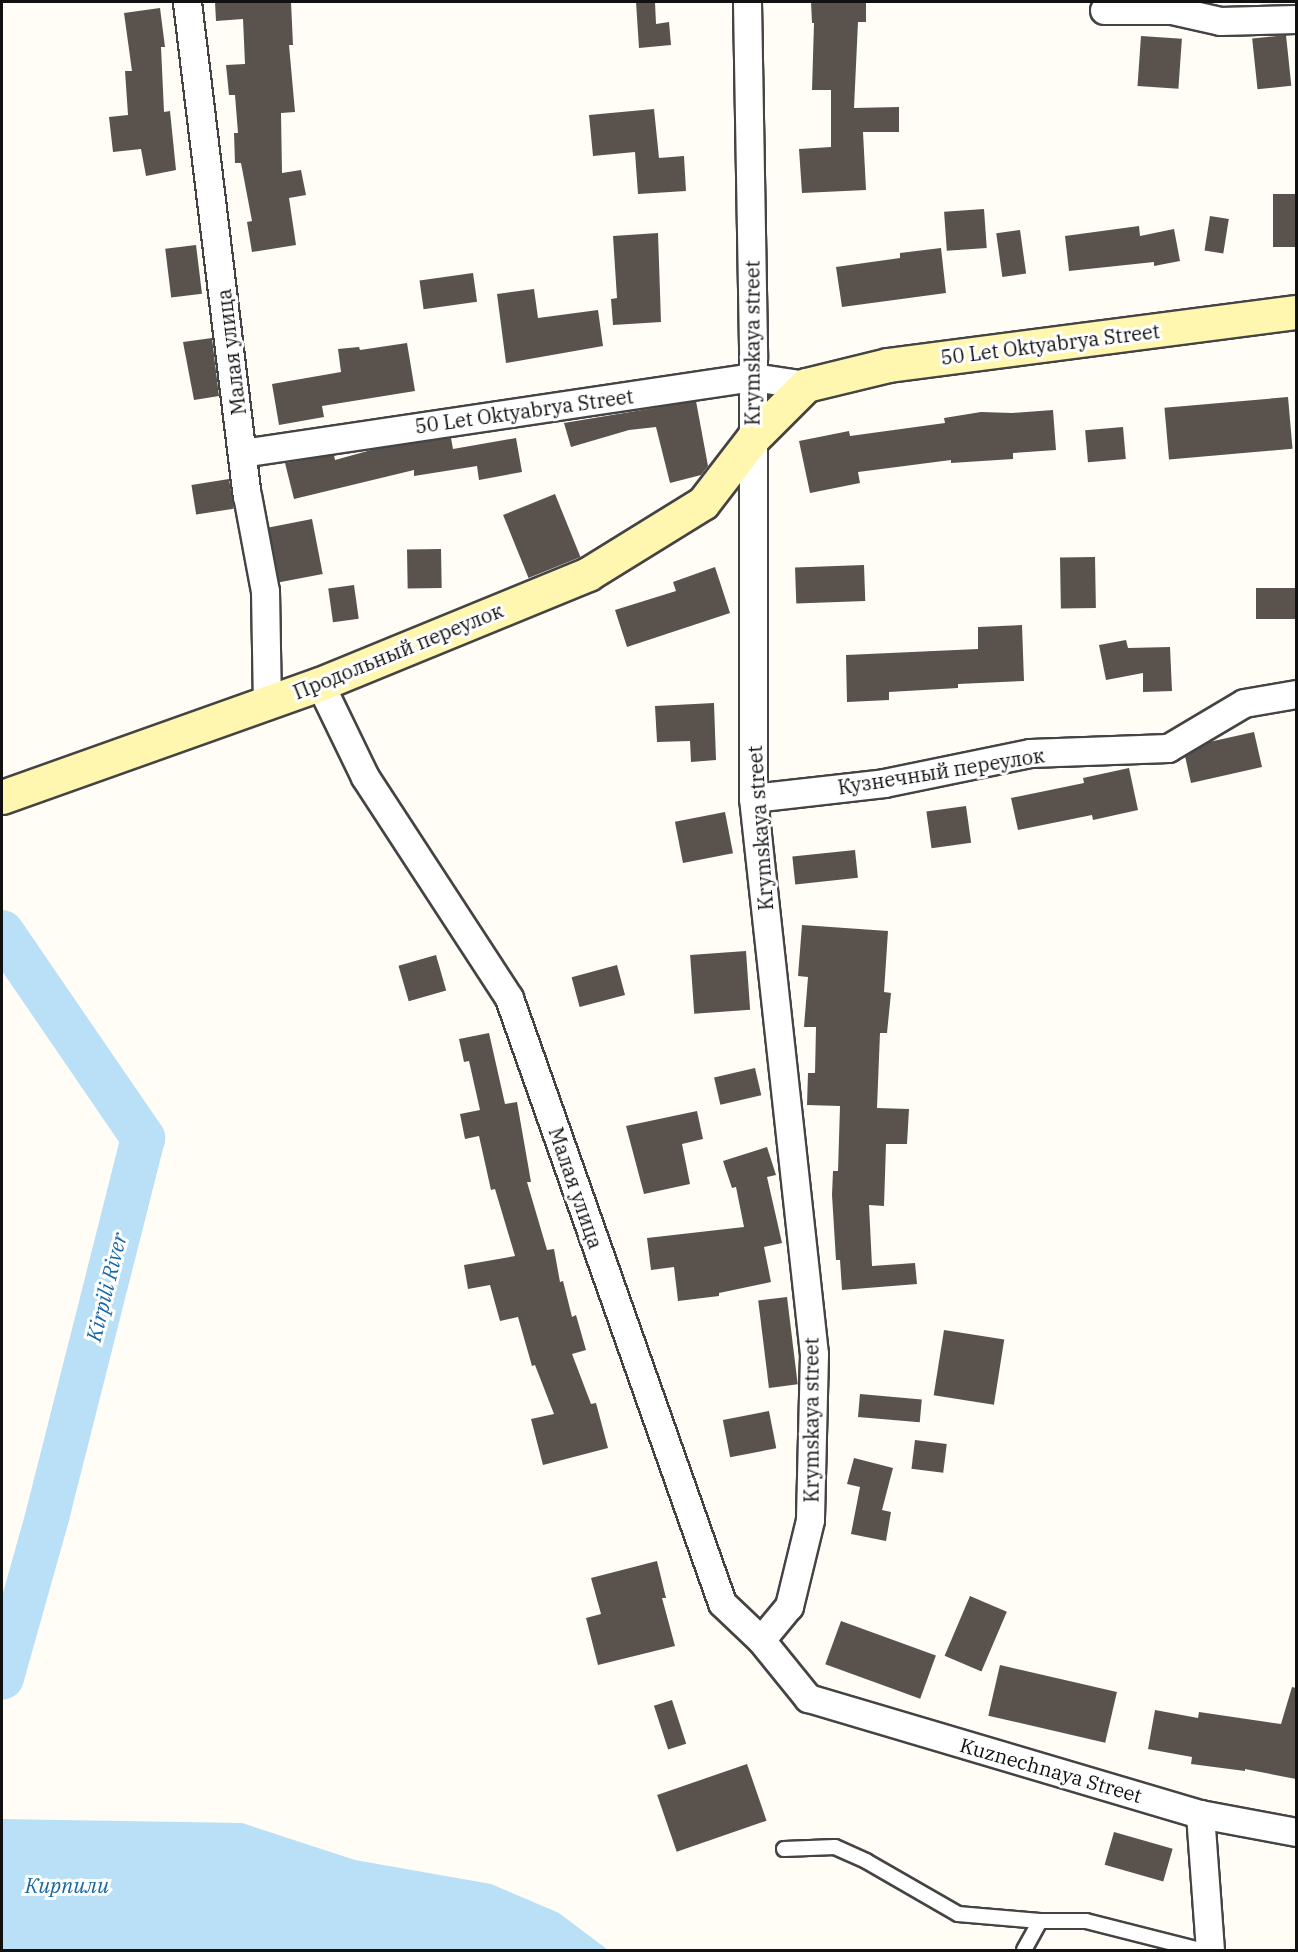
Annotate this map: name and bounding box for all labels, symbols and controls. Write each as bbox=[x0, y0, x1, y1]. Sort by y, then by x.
street label: Krymskaya street bbox=[740, 260, 764, 426]
street label: Малая улица bbox=[211, 288, 251, 416]
street label: 50 Let Oktyabrya Street bbox=[939, 319, 1161, 369]
street label: 50 Let Oktyabrya Street bbox=[413, 384, 635, 438]
street label: Продольный переулок bbox=[290, 598, 506, 704]
street label: Кузнечный переулок bbox=[836, 743, 1046, 799]
street label: Krymskaya street bbox=[742, 745, 778, 911]
street label: Малая улица bbox=[544, 1124, 608, 1252]
water label: Kirpili River bbox=[80, 1230, 132, 1344]
street label: Krymskaya street bbox=[799, 1337, 823, 1503]
street label: Kuznechnaya Street bbox=[957, 1733, 1145, 1807]
water label: Кирпили bbox=[25, 1872, 109, 1898]

